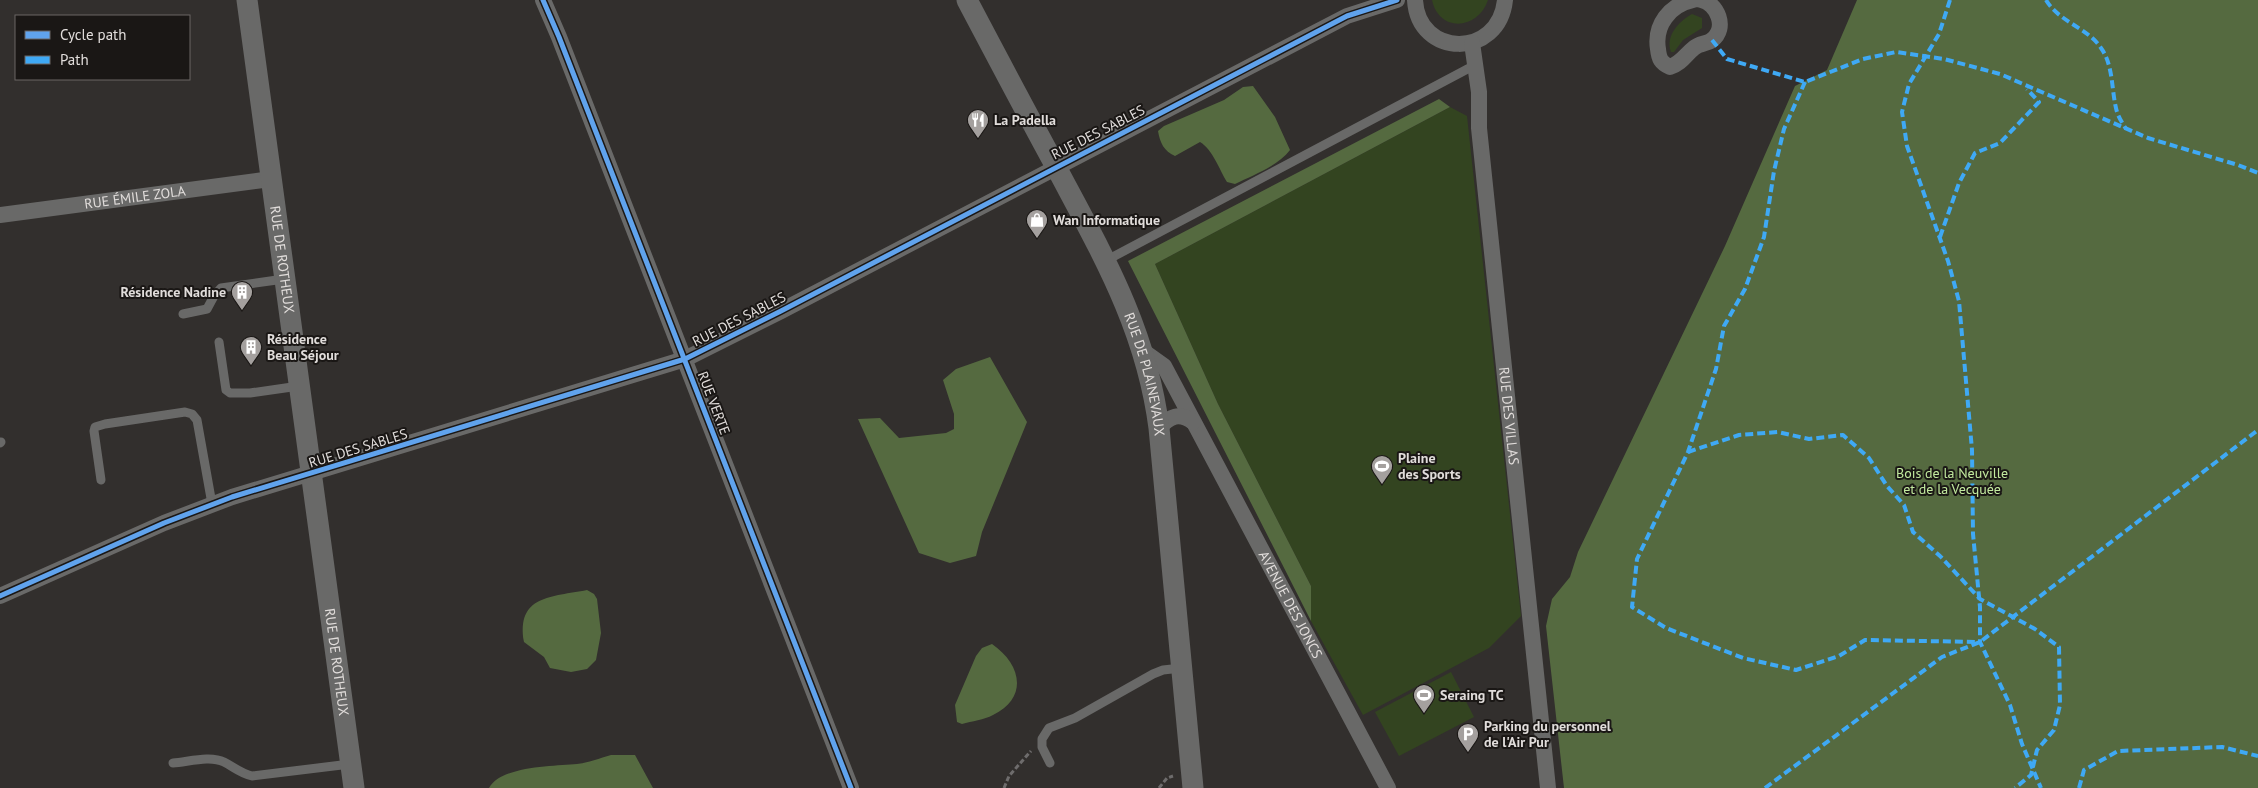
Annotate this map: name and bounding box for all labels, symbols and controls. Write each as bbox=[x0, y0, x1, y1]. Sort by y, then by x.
legend bbox=[15, 15, 190, 80]
text: Cycle path bbox=[60, 25, 126, 44]
text: Path bbox=[60, 50, 89, 69]
street label: RUE DES SABLES bbox=[1048, 101, 1148, 163]
restaurant icon: La Padella bbox=[966, 108, 990, 139]
place label: La Padella bbox=[994, 111, 1056, 129]
street label: RUE ÉMILE ZOLA bbox=[83, 181, 187, 213]
street label: RUE DE ROTHEUX bbox=[266, 205, 299, 315]
shop icon: Wan Informatique bbox=[1025, 208, 1049, 239]
place label: Wan Informatique bbox=[1053, 211, 1160, 229]
building icon: Résidence Nadine bbox=[230, 280, 254, 311]
place label: Résidence Nadine bbox=[120, 283, 226, 301]
street label: RUE DES SABLES bbox=[689, 288, 789, 350]
street label: RUE DE PLAINEVAUX bbox=[1120, 310, 1169, 437]
place label: Résidence Beau Séjour bbox=[267, 330, 339, 364]
building icon: Résidence Beau Séjour bbox=[239, 335, 263, 366]
street label: RUE DES VILLAS bbox=[1495, 366, 1523, 466]
street label: RUE VERTE bbox=[694, 369, 734, 437]
street label: RUE DES SABLES bbox=[306, 424, 410, 472]
place label: Plaine des Sports bbox=[1398, 449, 1461, 483]
sports icon: Plaine des Sports bbox=[1370, 454, 1394, 485]
park label: Bois de la Neuville et de la Vecquée bbox=[1896, 464, 2008, 498]
street label: AVENUE DES JONCS bbox=[1255, 548, 1327, 662]
street label: RUE DE ROTHEUX bbox=[321, 607, 353, 717]
sports icon: Seraing TC bbox=[1412, 683, 1436, 714]
place label: Seraing TC bbox=[1440, 686, 1504, 704]
place label: Parking du personnel de l'Air Pur bbox=[1484, 717, 1612, 751]
parking icon: Parking du personnel de l'Air Pur bbox=[1456, 722, 1480, 753]

